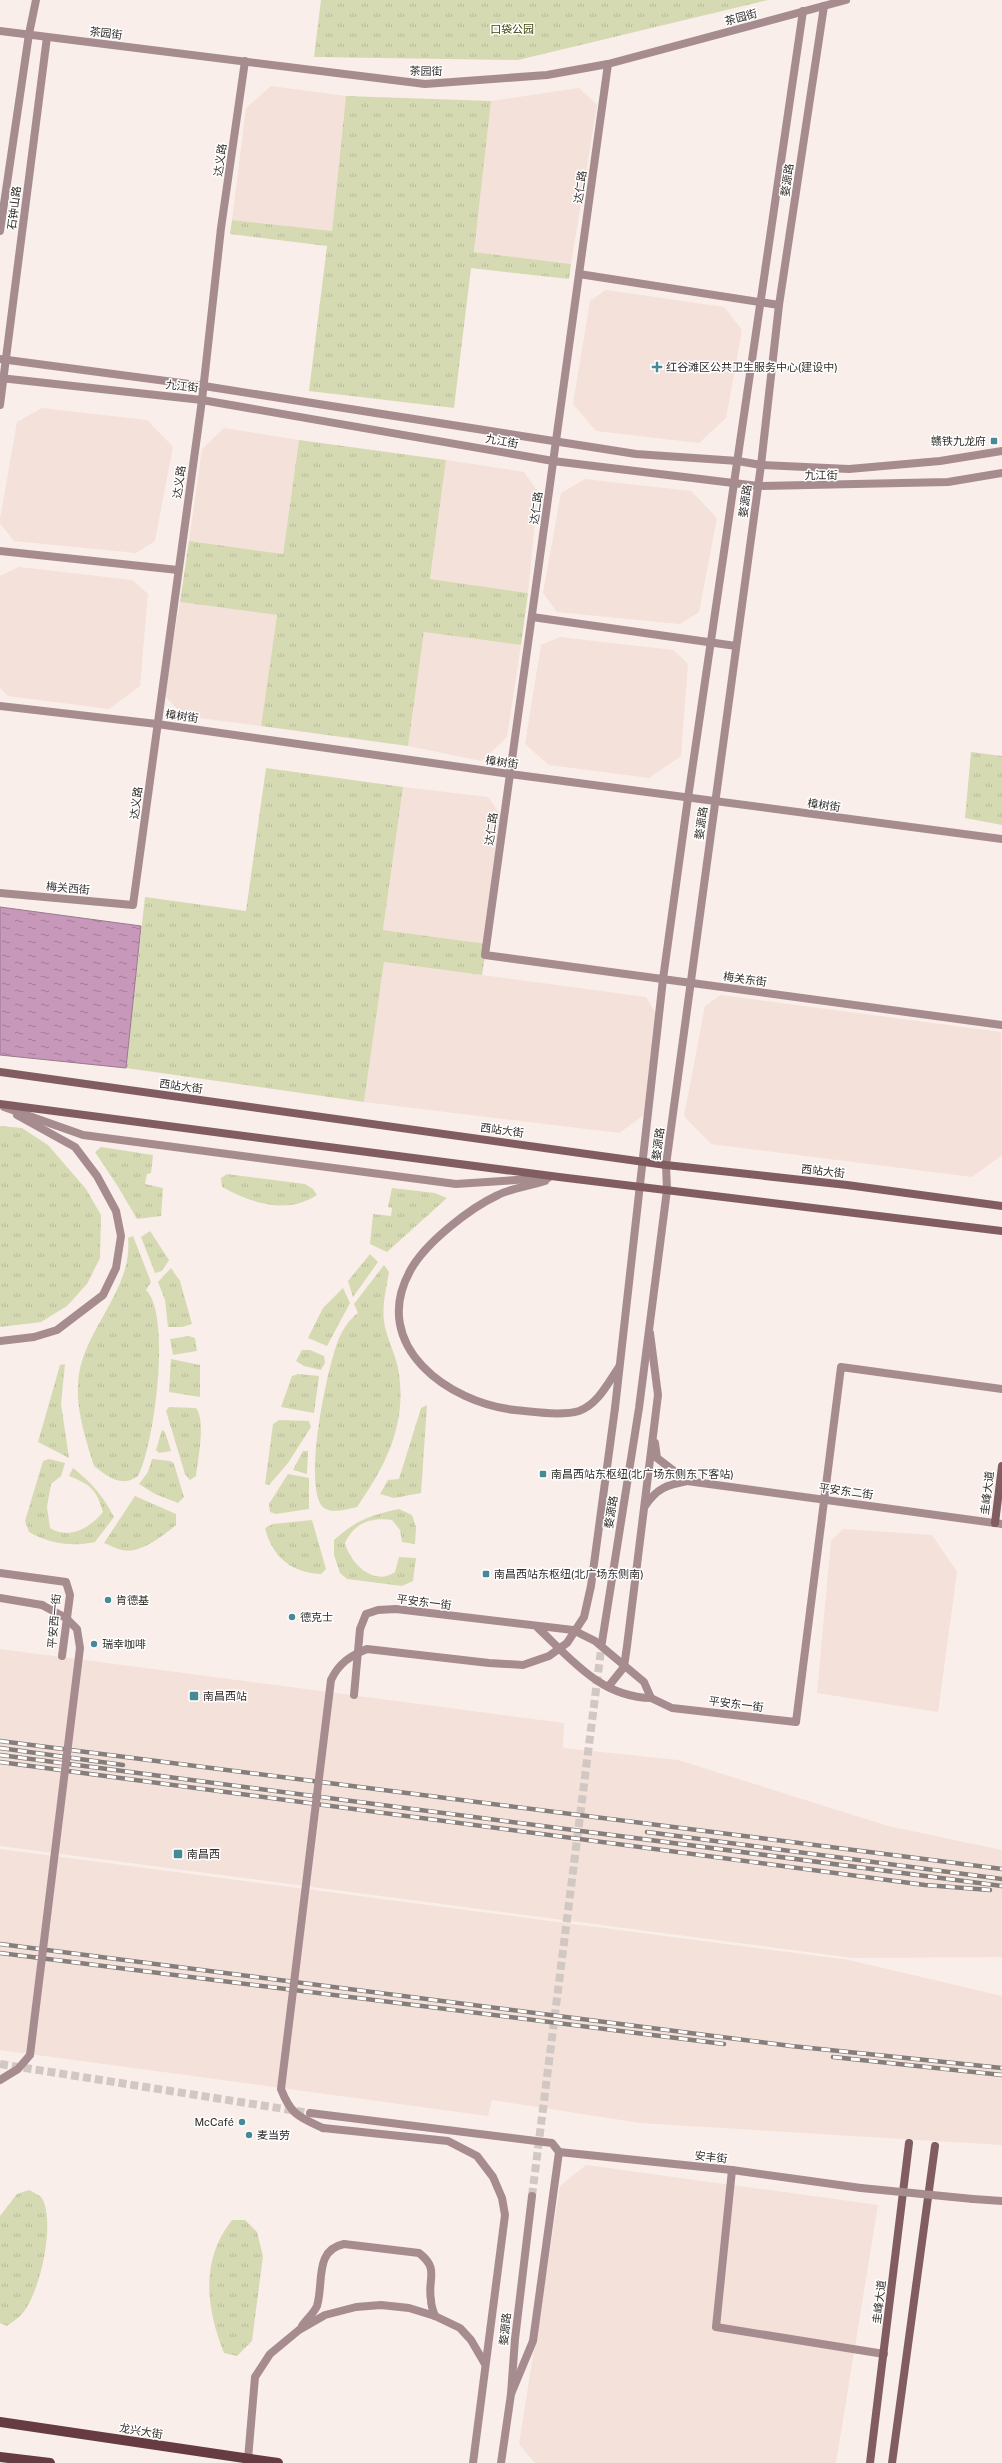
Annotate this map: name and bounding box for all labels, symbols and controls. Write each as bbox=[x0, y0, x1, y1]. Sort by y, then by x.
street label: 茶园街 bbox=[724, 7, 758, 27]
park label: 口袋公园 bbox=[490, 23, 534, 35]
street label: 茶园街 bbox=[89, 25, 123, 41]
street label: 茶园街 bbox=[409, 65, 443, 77]
street label: 达义路 bbox=[212, 143, 228, 177]
street label: 婺源路 bbox=[779, 163, 795, 197]
street label: 达仁路 bbox=[572, 170, 588, 204]
street label: 石钟山路 bbox=[5, 185, 23, 231]
marker: 红谷滩区公共卫生服务中心(建设中) bbox=[651, 361, 663, 373]
place label: 红谷滩区公共卫生服务中心(建设中) bbox=[666, 361, 838, 373]
street label: 九江街 bbox=[165, 378, 199, 394]
street label: 九江街 bbox=[485, 432, 519, 450]
place label: 赣铁九龙府 bbox=[931, 435, 986, 447]
marker: 赣铁九龙府 bbox=[989, 436, 999, 446]
street label: 达义路 bbox=[171, 465, 187, 499]
street label: 九江街 bbox=[805, 469, 838, 481]
street label: 婺源路 bbox=[737, 484, 753, 518]
street label: 达仁路 bbox=[528, 491, 544, 525]
street label: 樟树街 bbox=[165, 708, 199, 724]
street label: 樟树街 bbox=[485, 754, 519, 770]
street label: 达义路 bbox=[128, 786, 144, 820]
street label: 樟树街 bbox=[807, 797, 841, 813]
street label: 婺源路 bbox=[693, 806, 709, 840]
street label: 达仁路 bbox=[483, 812, 499, 846]
street label: 梅关西街 bbox=[46, 880, 90, 896]
street label: 梅关东街 bbox=[722, 970, 768, 988]
street label: 西站大街 bbox=[158, 1077, 204, 1095]
street label: 西站大街 bbox=[479, 1121, 525, 1139]
street label: 婺源路 bbox=[650, 1127, 666, 1161]
street label: 西站大街 bbox=[800, 1163, 846, 1179]
place label: 南昌西站东枢纽(北广场东侧东下客站) bbox=[551, 1468, 734, 1480]
marker: 南昌西站东枢纽(北广场东侧东下客站) bbox=[538, 1469, 548, 1479]
street label: 圭峰大道 bbox=[978, 1470, 996, 1516]
street label: 平安东二街 bbox=[818, 1481, 874, 1501]
street label: 婺源路 bbox=[602, 1495, 620, 1529]
place label: 南昌西站东枢纽(北广场东侧南) bbox=[494, 1568, 644, 1580]
marker: 南昌西站东枢纽(北广场东侧南) bbox=[481, 1569, 491, 1579]
street label: 平安西一街 bbox=[46, 1593, 62, 1649]
street label: 平安东一街 bbox=[396, 1593, 452, 1611]
place label: 肯德基 bbox=[116, 1594, 149, 1606]
marker: 肯德基 bbox=[103, 1595, 113, 1605]
place label: 德克士 bbox=[300, 1611, 333, 1623]
marker: 德克士 bbox=[287, 1612, 297, 1622]
place label: 瑞幸咖啡 bbox=[102, 1638, 146, 1650]
marker: 瑞幸咖啡 bbox=[89, 1639, 99, 1649]
marker: 南昌西站 bbox=[188, 1690, 200, 1702]
place label: 南昌西站 bbox=[203, 1690, 247, 1702]
street label: 平安东一街 bbox=[708, 1695, 764, 1713]
marker: 南昌西 bbox=[172, 1848, 184, 1860]
place label: 南昌西 bbox=[187, 1848, 220, 1860]
place label: McCafé bbox=[194, 2116, 234, 2128]
marker: McCafé bbox=[237, 2117, 247, 2127]
place label: 麦当劳 bbox=[257, 2129, 290, 2141]
marker: 麦当劳 bbox=[244, 2130, 254, 2140]
street label: 安丰街 bbox=[694, 2149, 728, 2165]
street label: 圭峰大道 bbox=[870, 2279, 888, 2325]
street label: 婺源路 bbox=[497, 2312, 513, 2346]
street label: 龙兴大街 bbox=[118, 2422, 164, 2440]

